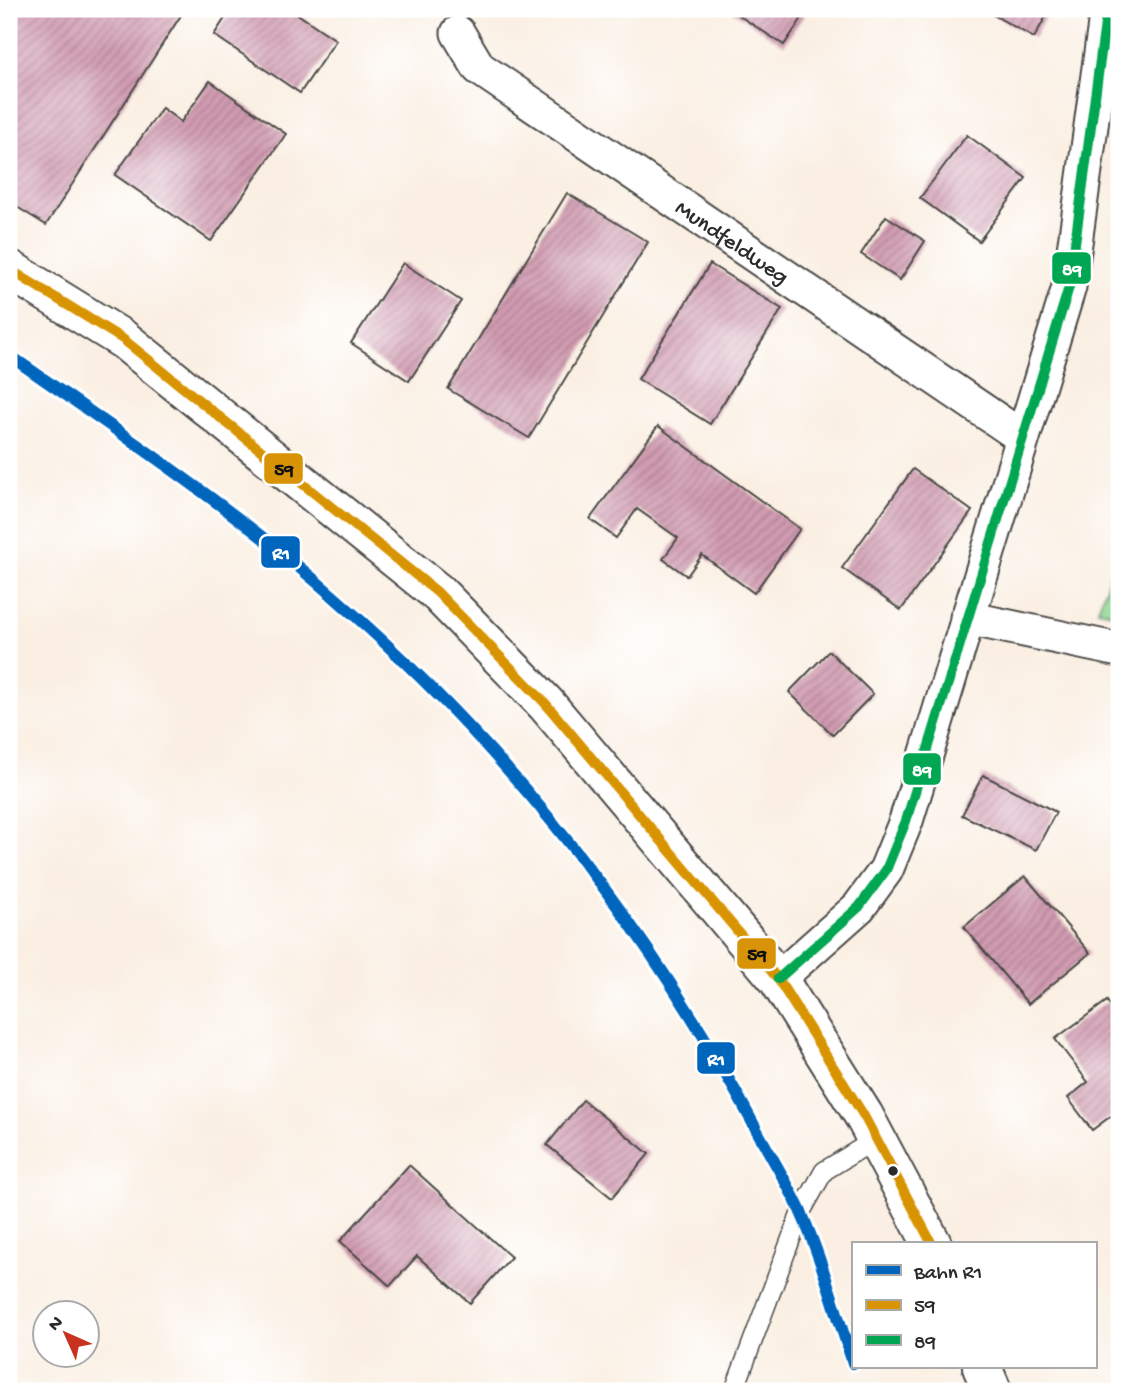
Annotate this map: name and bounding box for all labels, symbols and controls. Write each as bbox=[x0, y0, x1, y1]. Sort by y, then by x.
street label: Mundfeldweg bbox=[669, 195, 793, 292]
line badge: 89 bbox=[1051, 251, 1092, 285]
text: 89 bbox=[1062, 260, 1082, 283]
line badge: 59 bbox=[263, 452, 304, 485]
text: 59 bbox=[274, 460, 294, 483]
line badge: R1 bbox=[260, 535, 301, 569]
text: R1 bbox=[271, 544, 290, 567]
line badge: 89 bbox=[902, 752, 942, 786]
text: 89 bbox=[912, 761, 932, 784]
line badge: 59 bbox=[736, 937, 777, 970]
text: 59 bbox=[747, 945, 767, 968]
line badge: R1 bbox=[696, 1041, 736, 1075]
text: R1 bbox=[706, 1050, 725, 1073]
unlabelled marker bbox=[886, 1164, 900, 1178]
legend bbox=[852, 1242, 1096, 1368]
text: Bahn R1 bbox=[913, 1262, 982, 1287]
text: 59 bbox=[914, 1296, 936, 1321]
north arrow bbox=[32, 1298, 102, 1368]
text: N bbox=[44, 1312, 69, 1337]
text: 89 bbox=[914, 1332, 937, 1357]

